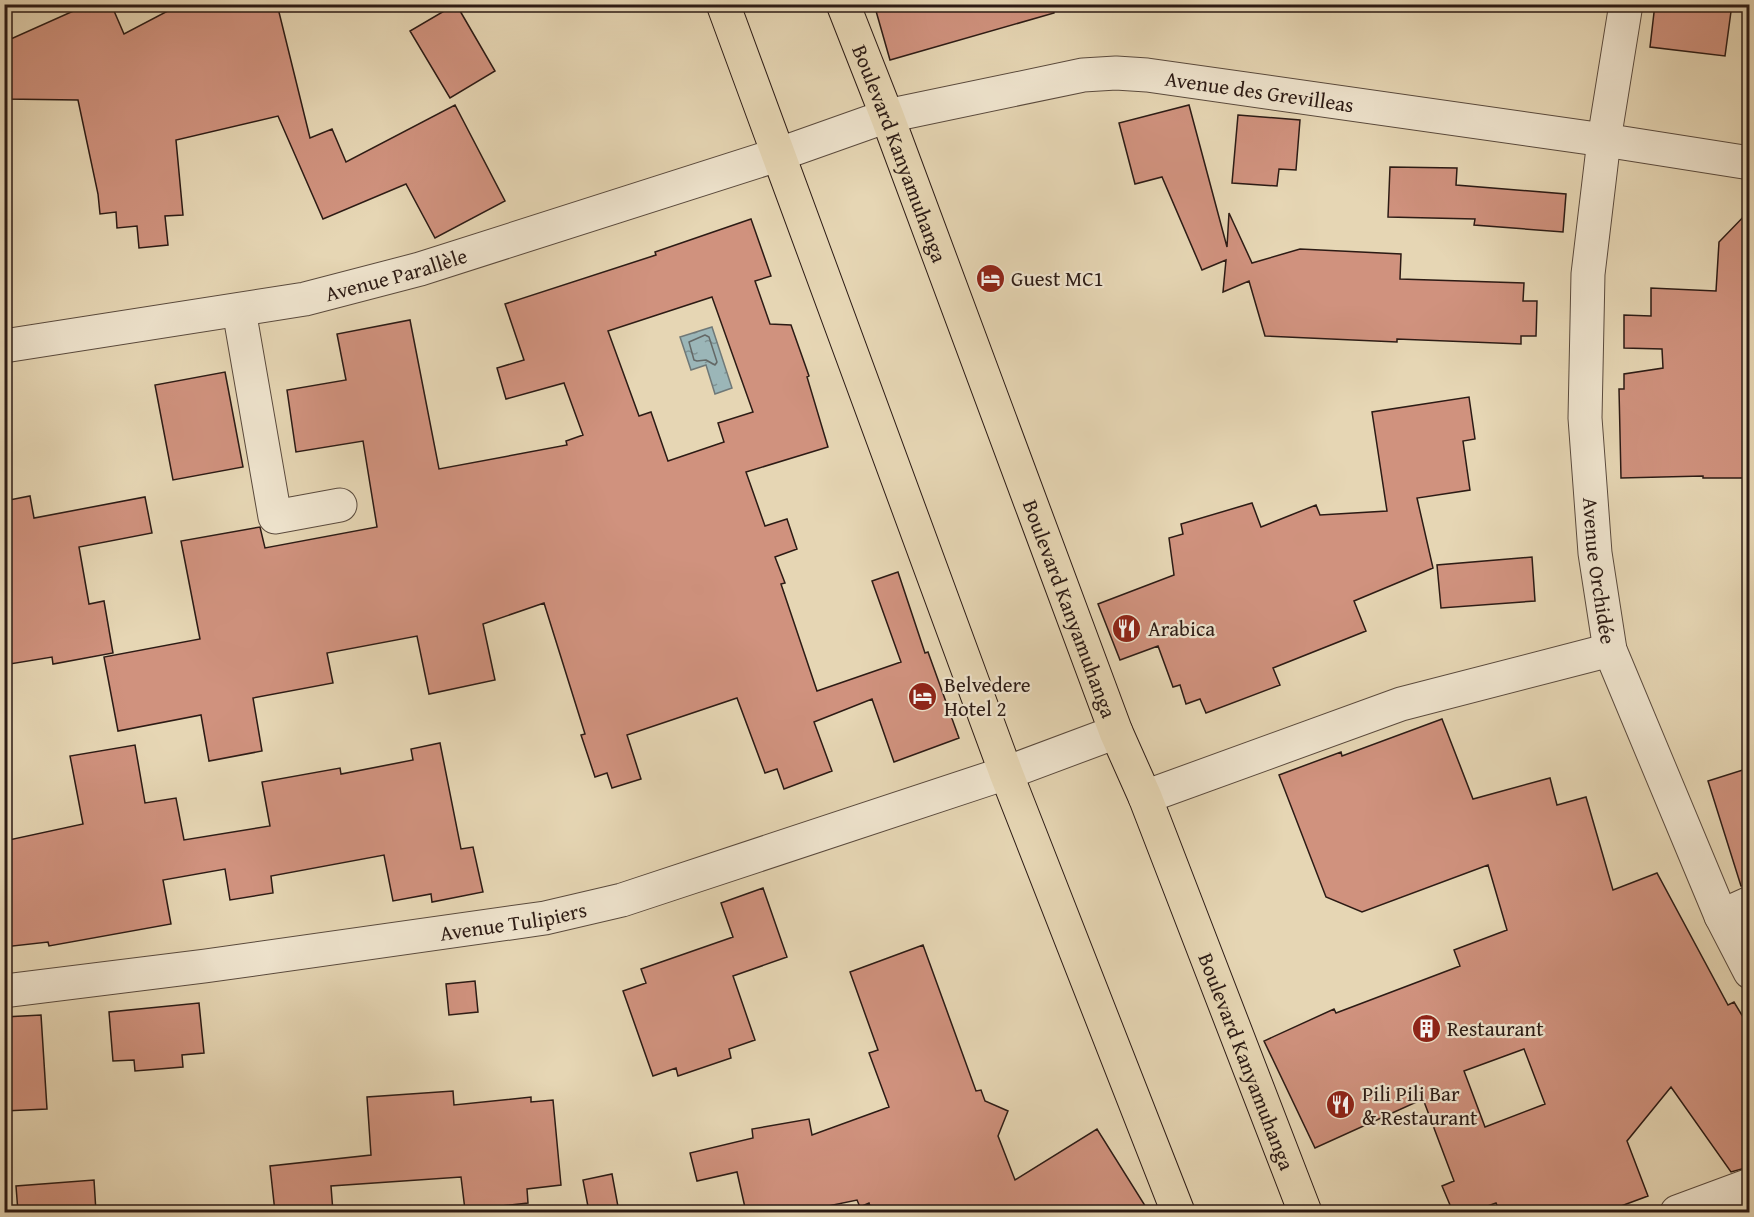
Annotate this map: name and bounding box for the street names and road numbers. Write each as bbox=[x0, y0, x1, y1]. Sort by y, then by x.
street label: Boulevard Kanyamuhanga bbox=[845, 40, 956, 267]
street label: Avenue des Grevilleas bbox=[1163, 62, 1356, 120]
street label: Avenue Parallèle bbox=[322, 239, 471, 309]
street label: Boulevard Kanyamuhanga bbox=[1015, 495, 1125, 722]
street label: Avenue Orchidée bbox=[1575, 496, 1624, 646]
street label: Avenue Tulipiers bbox=[438, 893, 590, 948]
street label: Boulevard Kanyamuhanga bbox=[1191, 948, 1303, 1175]

